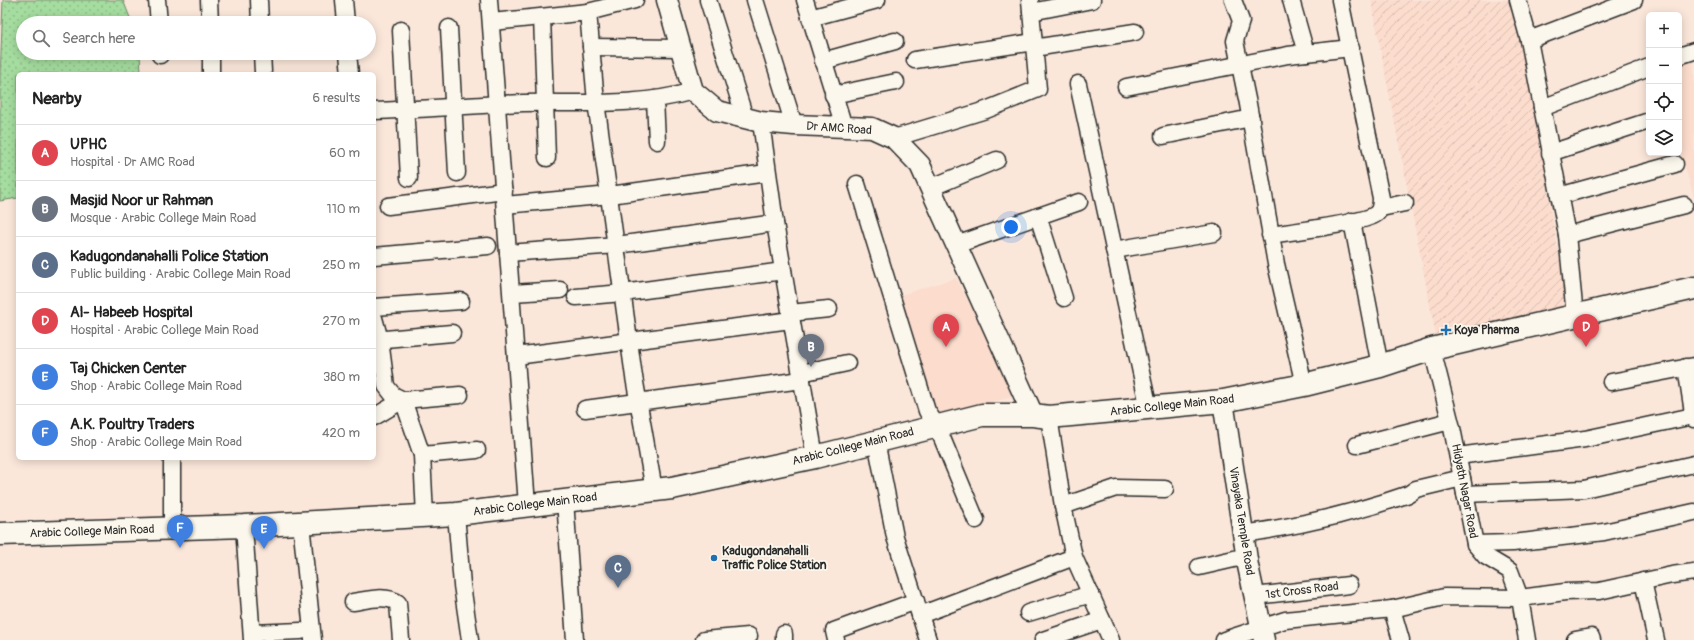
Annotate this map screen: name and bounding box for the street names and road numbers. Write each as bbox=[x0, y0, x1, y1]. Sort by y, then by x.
street label: Dr AMC Road bbox=[806, 119, 872, 138]
street label: Arabic College Main Road bbox=[1109, 391, 1235, 419]
street label: Arabic College Main Road bbox=[791, 424, 916, 469]
street label: Hidyath Nagar Road bbox=[1448, 443, 1481, 540]
street label: Vinayaka Temple Road bbox=[1226, 466, 1258, 577]
street label: Arabic College Main Road bbox=[472, 489, 598, 520]
street label: Arabic College Main Road bbox=[29, 522, 155, 541]
street label: 1st Cross Road bbox=[1265, 579, 1340, 602]

